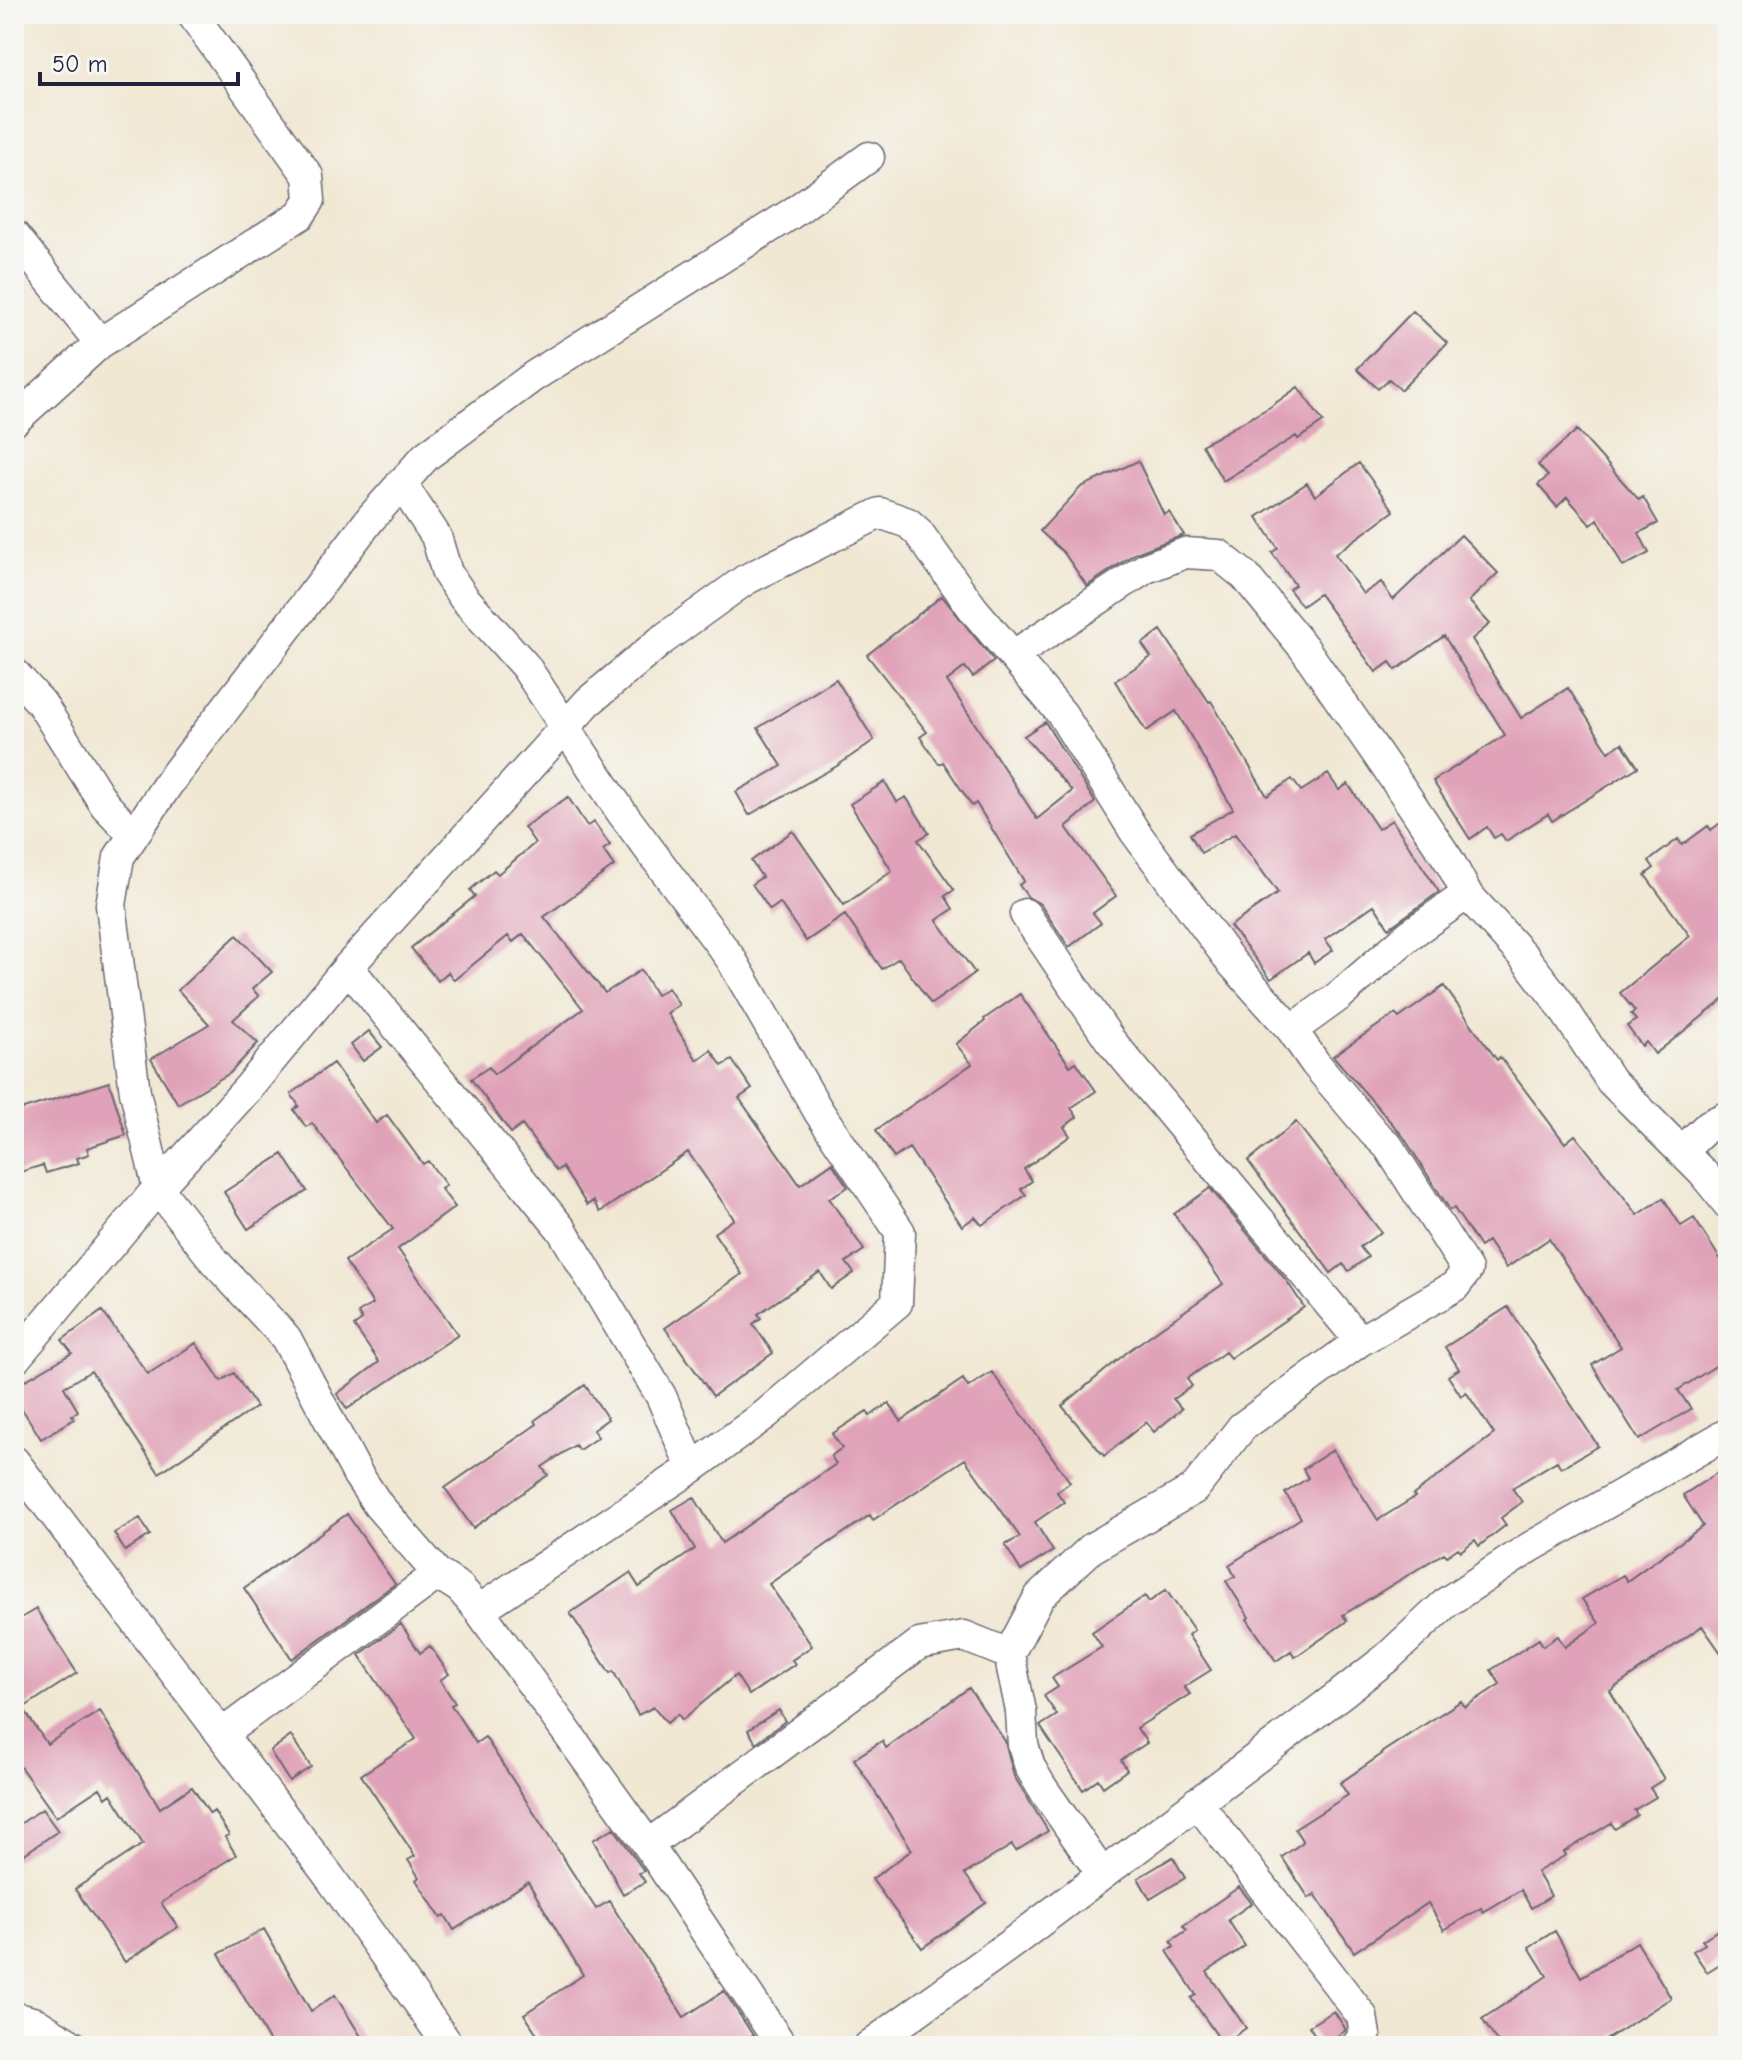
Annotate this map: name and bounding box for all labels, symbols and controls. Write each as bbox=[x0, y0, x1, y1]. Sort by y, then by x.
scale bar bbox=[40, 36, 238, 86]
text: 50 m bbox=[52, 50, 108, 78]

